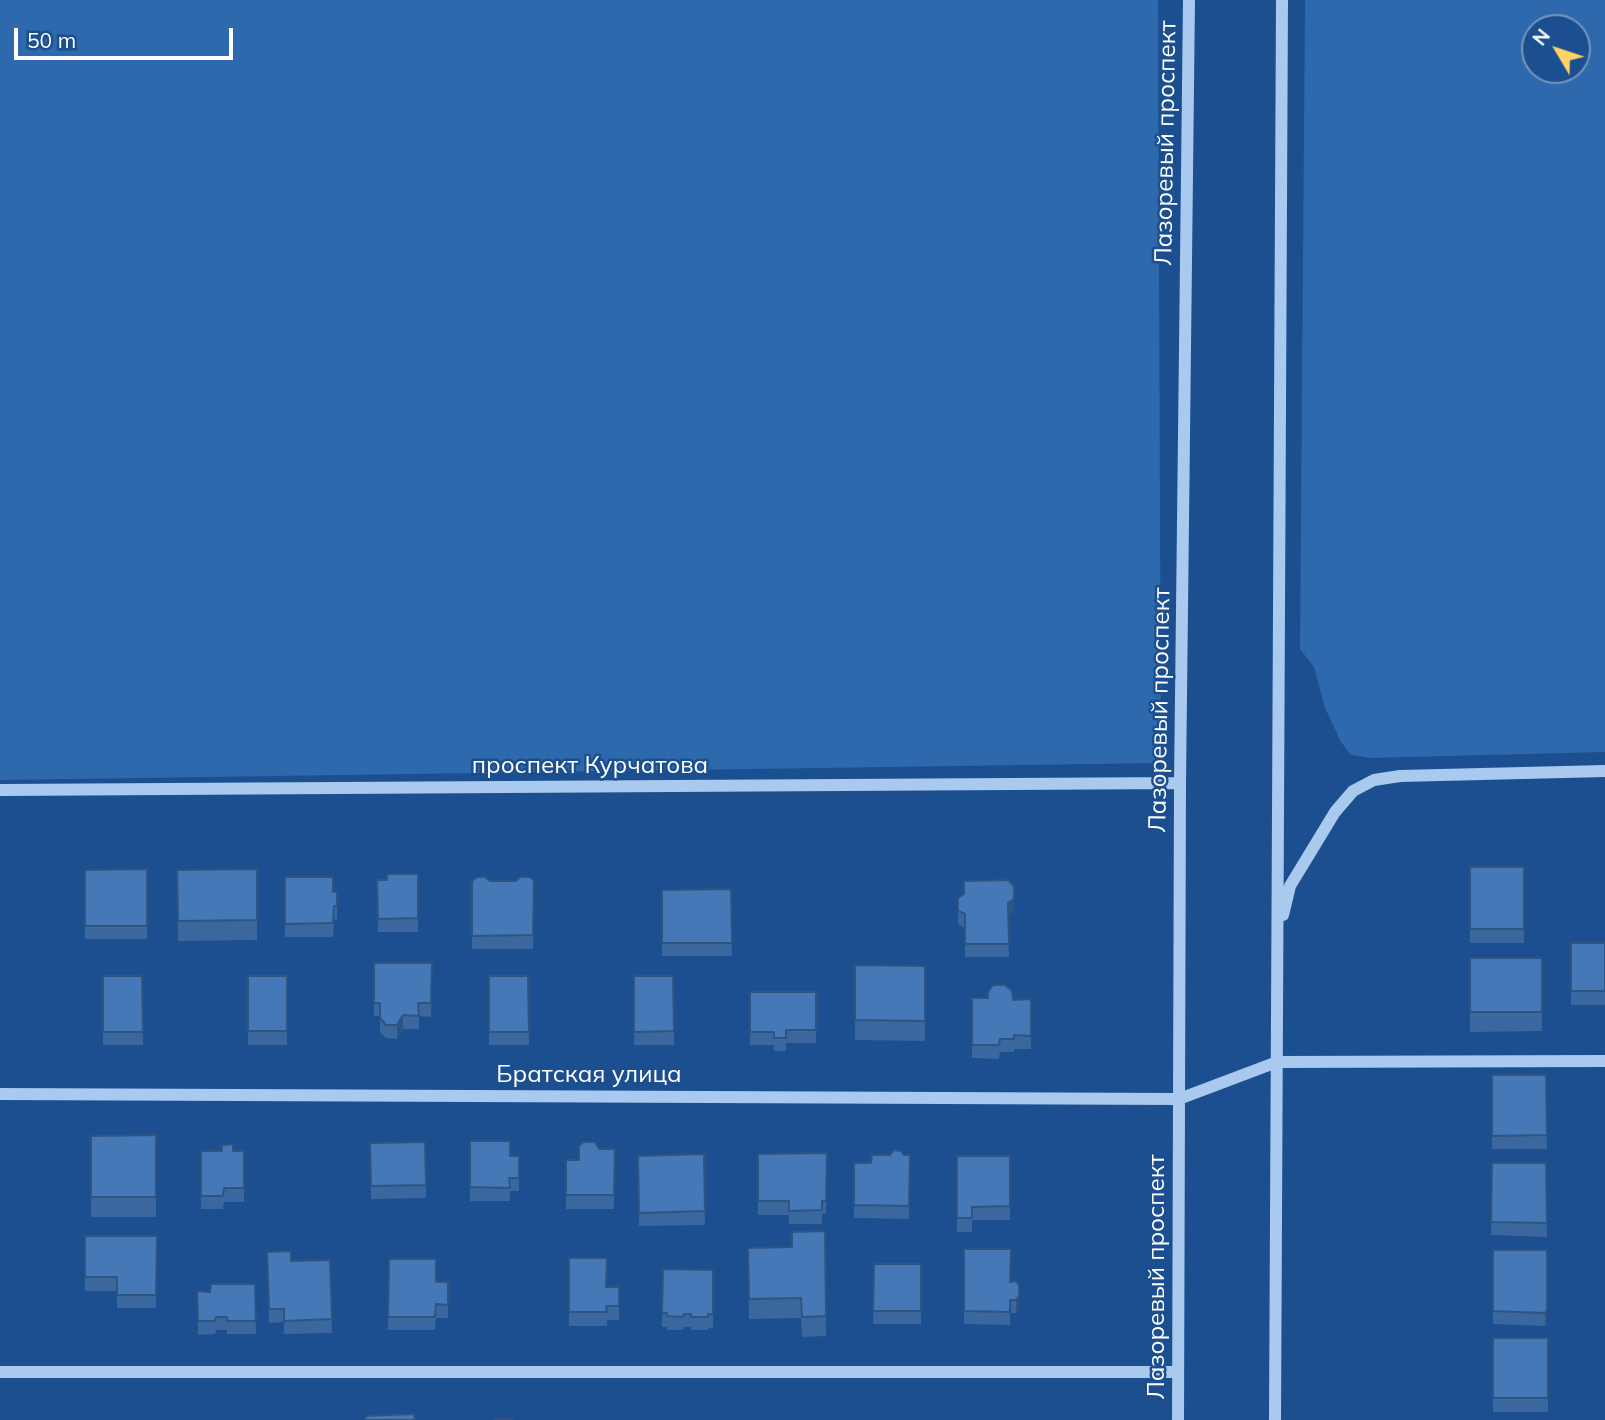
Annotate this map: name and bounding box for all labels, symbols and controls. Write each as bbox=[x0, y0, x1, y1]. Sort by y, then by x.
scale bar bbox=[18, 14, 236, 58]
north arrow bbox=[1521, 14, 1591, 84]
street label: Лазоревый проспект bbox=[1149, 20, 1183, 266]
text: N bbox=[1527, 24, 1555, 50]
text: 50 m bbox=[27, 27, 76, 53]
street label: Лазоревый проспект bbox=[1143, 587, 1177, 833]
street label: проспект Курчатова bbox=[472, 752, 708, 780]
street label: Братская улица bbox=[496, 1061, 682, 1089]
street label: Лазоревый проспект bbox=[1143, 1154, 1171, 1400]

